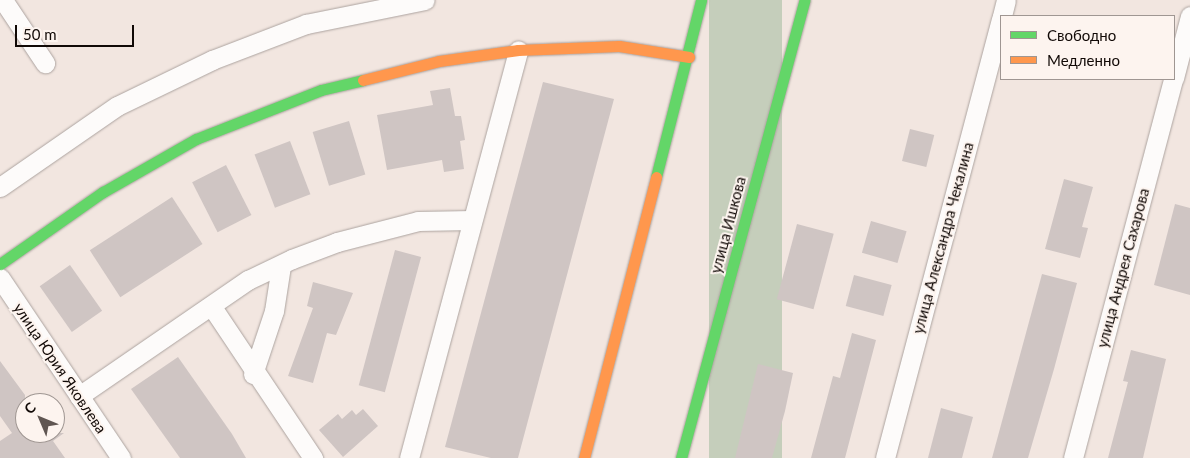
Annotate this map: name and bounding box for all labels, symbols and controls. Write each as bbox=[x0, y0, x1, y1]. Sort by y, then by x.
scale bar bbox=[18, 15, 136, 47]
legend bbox=[1000, 15, 1175, 80]
text: 50 m bbox=[23, 25, 57, 43]
text: Свободно bbox=[1047, 26, 1116, 44]
text: Медленно bbox=[1047, 51, 1120, 69]
street label: улица Александра Чекалина bbox=[909, 140, 977, 336]
street label: улица Ишкова bbox=[706, 175, 750, 275]
street label: улица Андрея Сахарова bbox=[1093, 186, 1153, 350]
street label: улица Юрия Яковлева bbox=[10, 299, 110, 437]
north arrow bbox=[15, 393, 65, 443]
text: С bbox=[20, 398, 39, 417]

